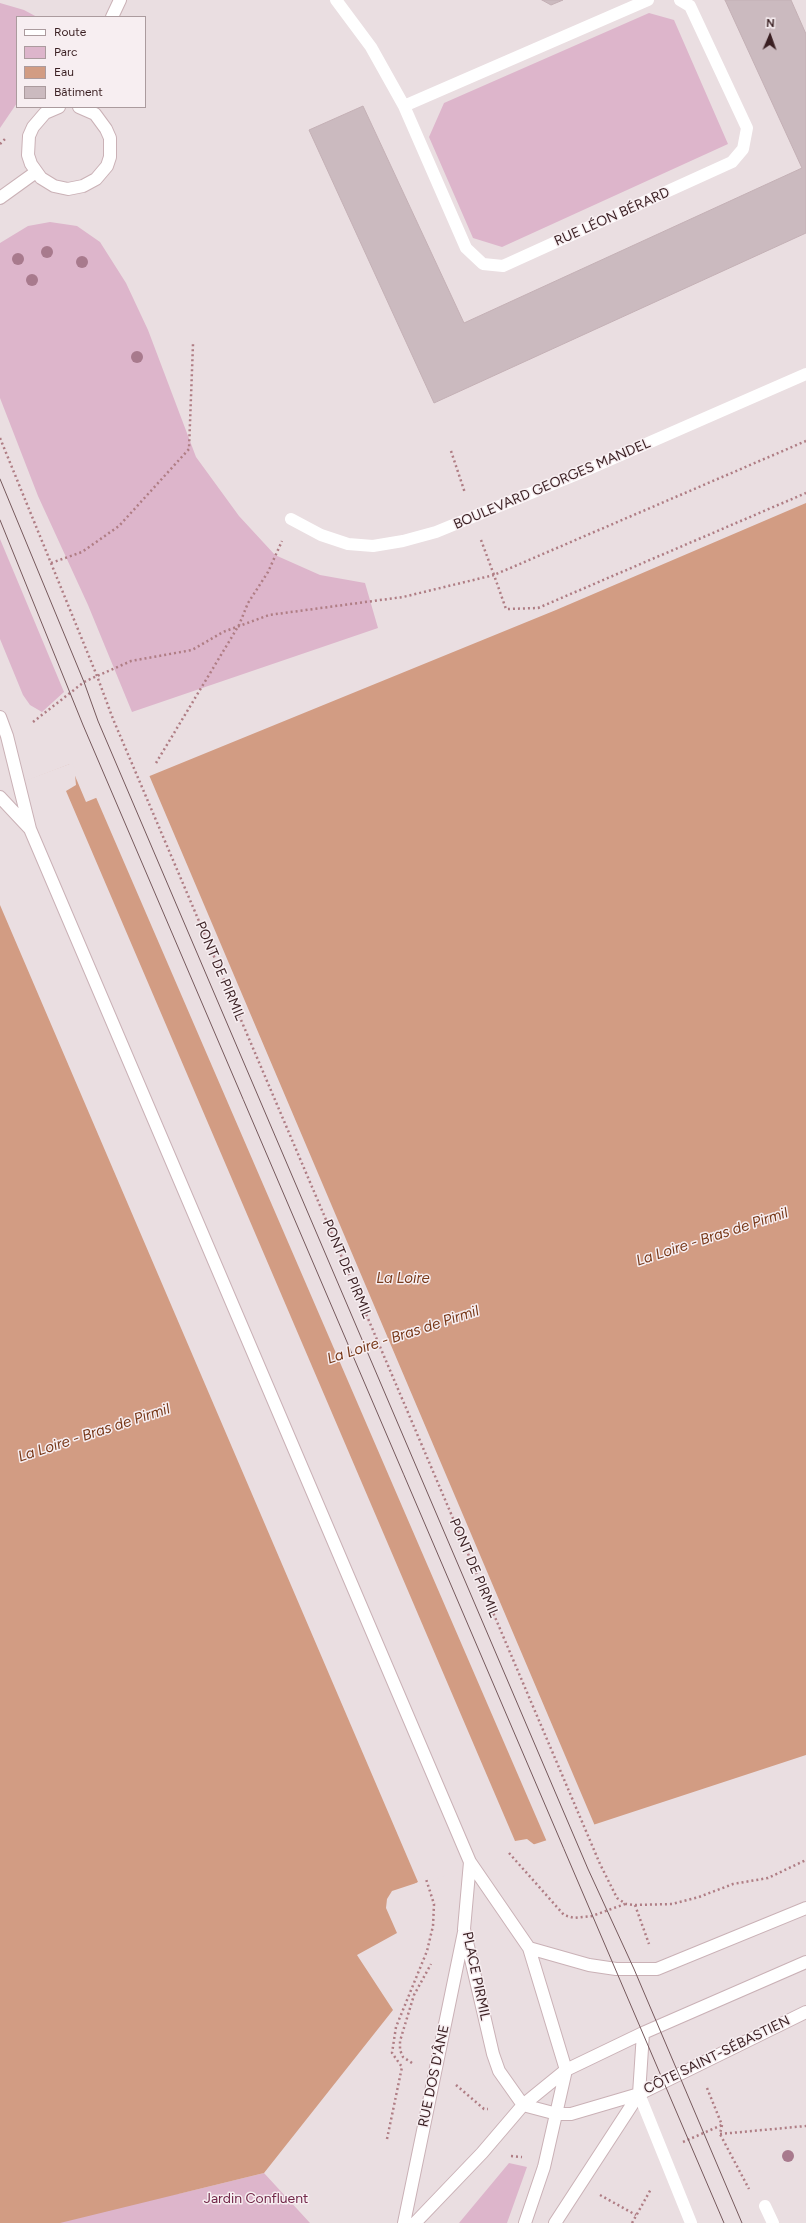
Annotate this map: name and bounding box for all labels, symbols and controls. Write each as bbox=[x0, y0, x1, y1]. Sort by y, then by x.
legend bbox=[16, 16, 146, 108]
north arrow bbox=[750, 16, 790, 56]
text: N bbox=[766, 17, 775, 30]
text: Route bbox=[54, 25, 86, 39]
text: Parc bbox=[54, 45, 78, 59]
text: Eau bbox=[54, 65, 74, 79]
text: Bâtiment bbox=[54, 85, 103, 99]
street label: RUE LÉON BÉRARD bbox=[552, 184, 672, 250]
street label: BOULEVARD GEORGES MANDEL bbox=[451, 435, 653, 533]
street label: PONT DE PIRMIL bbox=[192, 919, 248, 1023]
water label: La Loire - Bras de Pirmil bbox=[634, 1204, 790, 1270]
street label: PONT DE PIRMIL bbox=[319, 1217, 375, 1321]
water label: La Loire bbox=[376, 1270, 430, 1288]
water label: La Loire - Bras de Pirmil bbox=[325, 1302, 481, 1368]
water label: La Loire - Bras de Pirmil bbox=[16, 1400, 172, 1466]
street label: PONT DE PIRMIL bbox=[446, 1516, 502, 1620]
street label: PLACE PIRMIL bbox=[458, 1930, 494, 2022]
street label: CÔTE SAINT-SÉBASTIEN bbox=[641, 2012, 793, 2098]
street label: RUE DOS D'ÂNE bbox=[415, 2023, 453, 2129]
park label: Jardin Confluent bbox=[204, 2191, 308, 2207]

